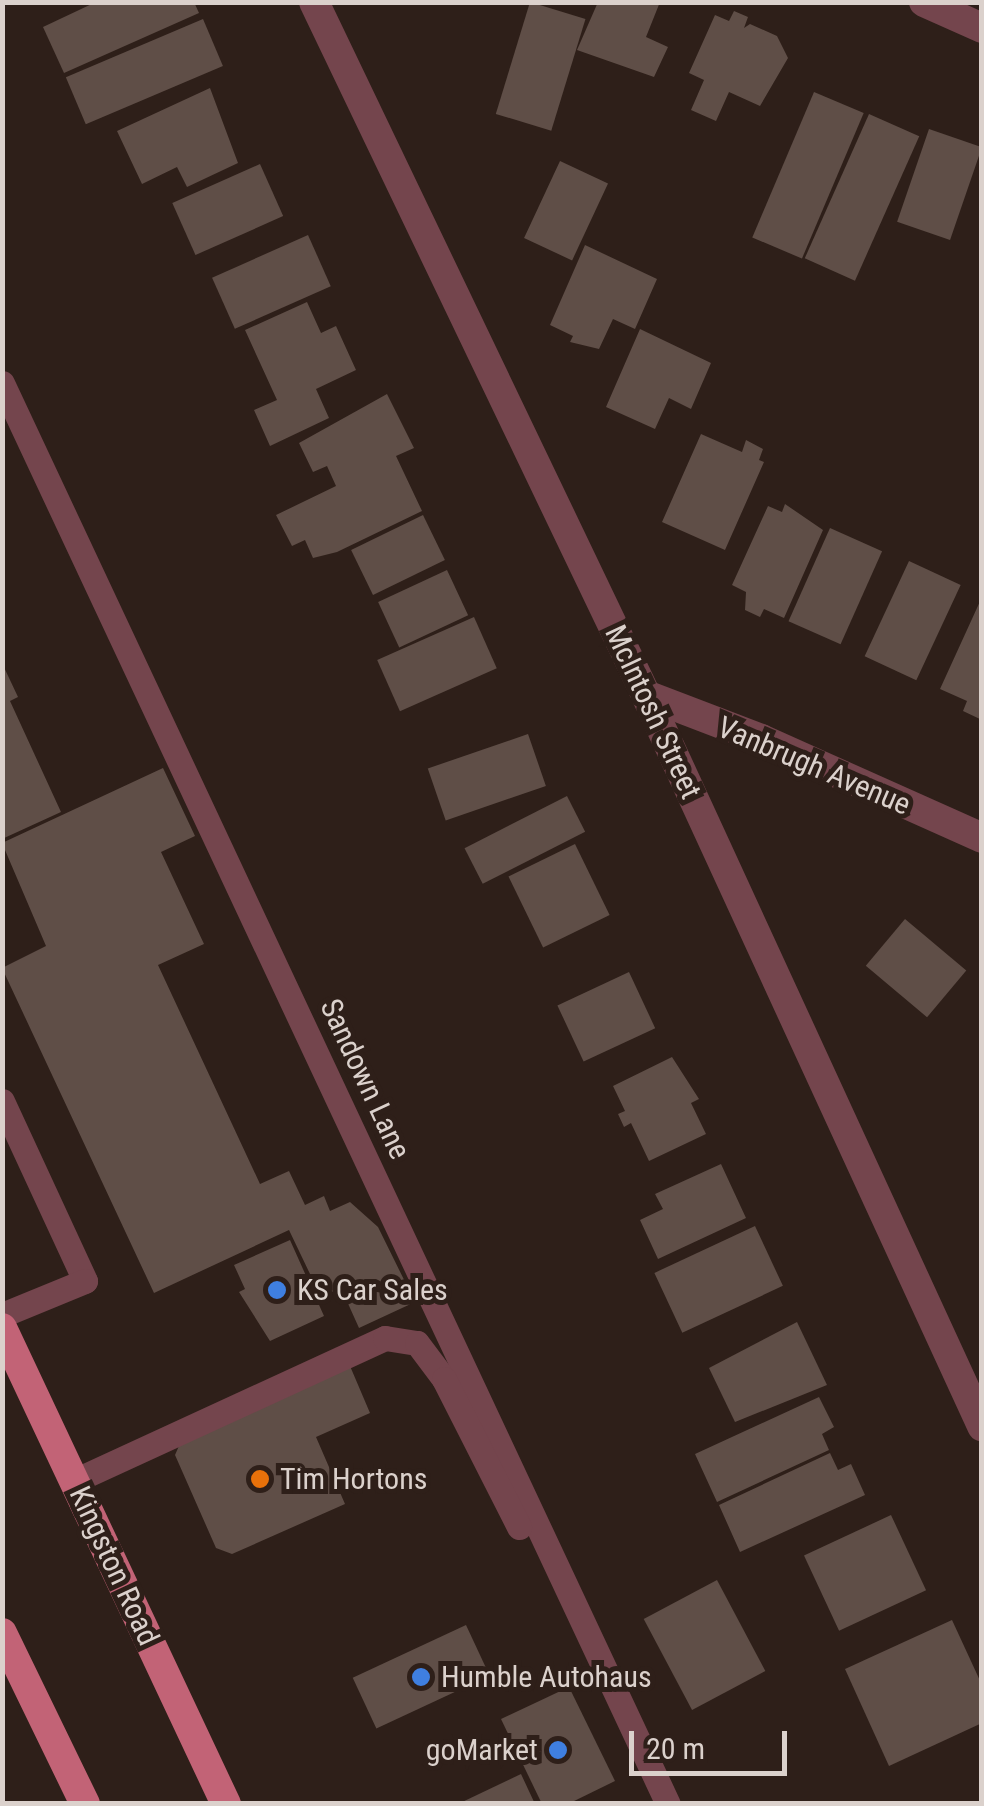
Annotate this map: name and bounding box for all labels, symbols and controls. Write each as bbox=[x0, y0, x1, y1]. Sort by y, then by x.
street label: McIntosh Street bbox=[597, 619, 709, 805]
street label: Vanbrugh Avenue bbox=[712, 709, 916, 823]
street label: Sandown Lane bbox=[312, 993, 418, 1165]
place label: KS Car Sales bbox=[297, 1272, 448, 1308]
marker: KS Car Sales bbox=[266, 1279, 288, 1301]
place label: Tim Hortons bbox=[280, 1461, 427, 1497]
marker: Tim Hortons bbox=[249, 1468, 271, 1490]
street label: Kingston Road bbox=[61, 1481, 167, 1651]
place label: Humble Autohaus bbox=[441, 1659, 652, 1695]
marker: Humble Autohaus bbox=[410, 1666, 432, 1688]
scale bar bbox=[634, 1711, 792, 1773]
text: 20 m bbox=[646, 1731, 705, 1766]
place label: goMarket bbox=[426, 1732, 538, 1768]
marker: goMarket bbox=[547, 1739, 569, 1761]

